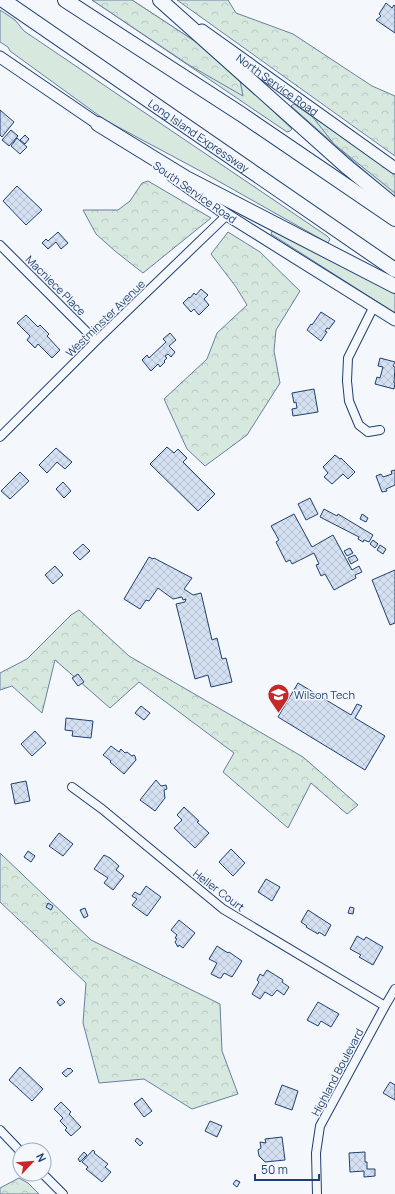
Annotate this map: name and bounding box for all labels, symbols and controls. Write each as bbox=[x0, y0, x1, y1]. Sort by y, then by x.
street label: North Service Road bbox=[234, 50, 322, 118]
street label: Long Island Expressway bbox=[145, 95, 253, 175]
street label: South Service Road bbox=[150, 157, 240, 227]
street label: Macniece Place bbox=[23, 252, 90, 319]
street label: Westminster Avenue bbox=[62, 276, 148, 360]
school or university icon: Wilson Tech bbox=[266, 681, 292, 714]
place label: Wilson Tech bbox=[294, 687, 355, 702]
street label: Heller Court bbox=[190, 866, 248, 914]
street label: Highland Boulevard bbox=[308, 1026, 366, 1118]
north arrow bbox=[12, 1142, 52, 1182]
text: N bbox=[33, 1151, 50, 1164]
scale bar bbox=[255, 1156, 319, 1182]
text: 50 m bbox=[261, 1161, 288, 1178]

